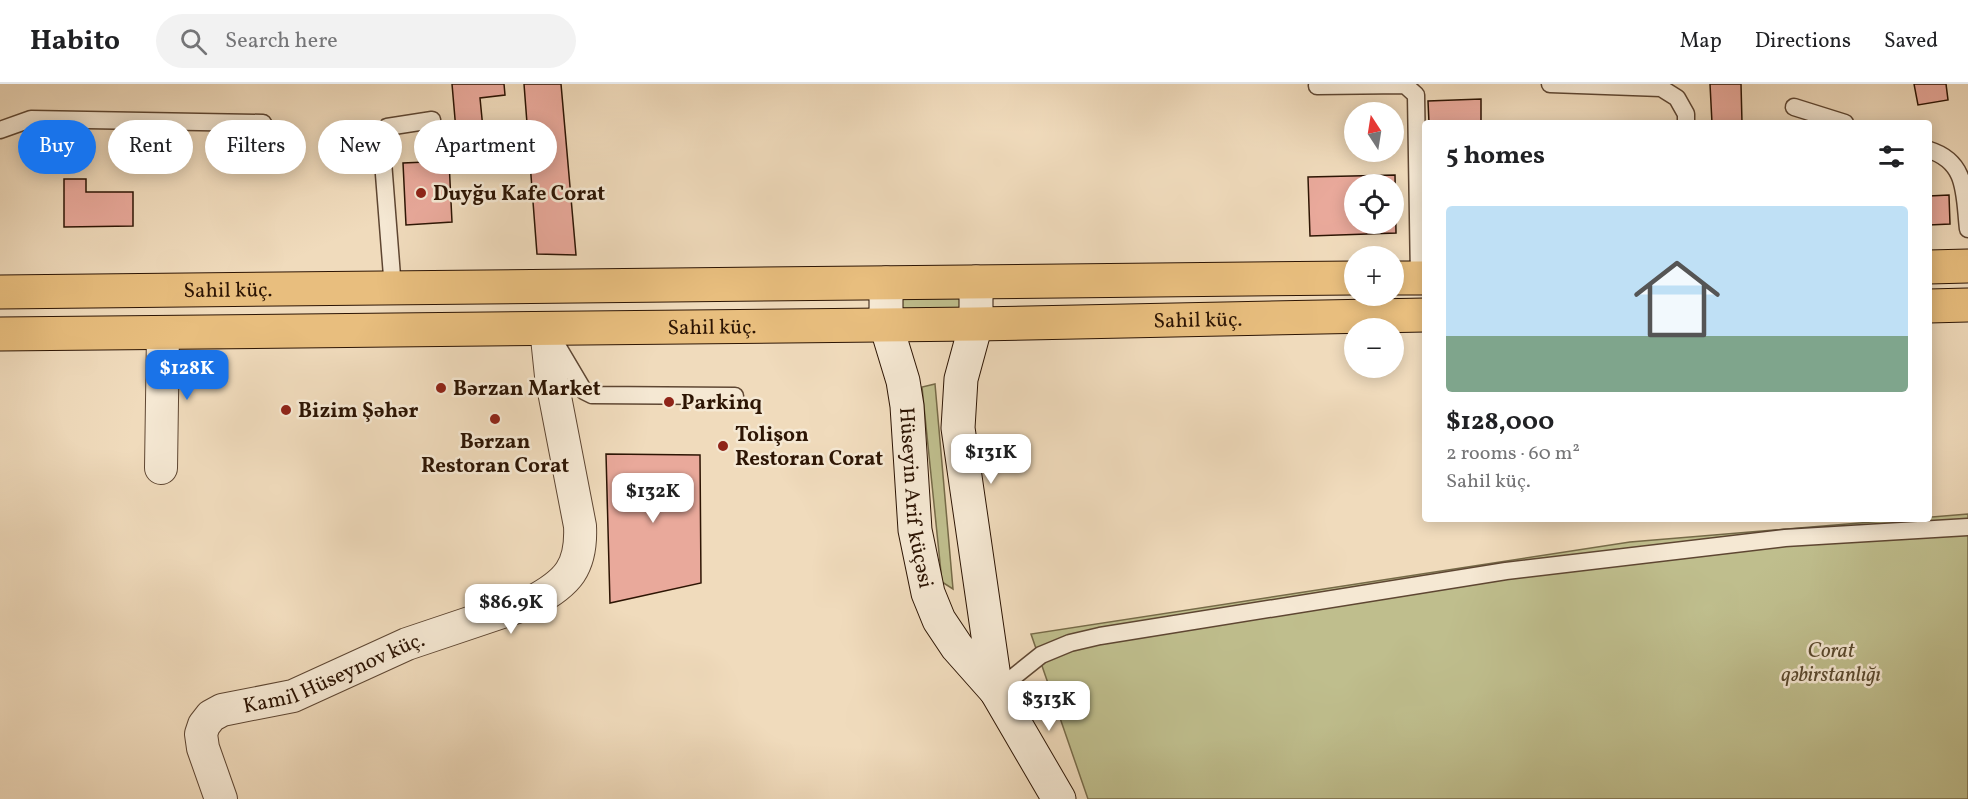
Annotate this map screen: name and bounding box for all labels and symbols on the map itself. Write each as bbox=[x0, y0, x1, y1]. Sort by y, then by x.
north arrow bbox=[1344, 102, 1404, 162]
place label: Duyğu Kafe Corat bbox=[433, 180, 605, 209]
marker: Duyğu Kafe Corat bbox=[414, 186, 428, 200]
street label: Sahil küç. bbox=[183, 276, 273, 306]
street label: Sahil küç. bbox=[1153, 306, 1243, 336]
street label: Sahil küç. bbox=[667, 313, 757, 343]
pin: $128K bbox=[145, 350, 229, 401]
place label: Bərzan Market bbox=[453, 375, 601, 404]
marker: Bərzan Market bbox=[434, 381, 448, 395]
place label: Parkinq bbox=[681, 389, 763, 418]
marker: Parkinq bbox=[662, 395, 676, 409]
place label: Bizim Şəhər bbox=[298, 397, 418, 426]
marker: Bizim Şəhər bbox=[279, 403, 293, 417]
street label: Hüseyin Arif küçəsi bbox=[891, 406, 940, 591]
marker: Bərzan Restoran Corat bbox=[488, 412, 502, 426]
place label: Tolişon Restoran Corat bbox=[735, 421, 883, 474]
place label: Bərzan Restoran Corat bbox=[421, 428, 569, 481]
pin: $131K bbox=[949, 434, 1033, 485]
marker: Tolişon Restoran Corat bbox=[716, 439, 730, 453]
pin: $132K bbox=[611, 473, 695, 524]
pin: $86.9K bbox=[462, 584, 560, 635]
street label: Kamil Hüseynov küç. bbox=[241, 626, 429, 722]
park label: Corat qəbirstanlığı bbox=[1781, 637, 1881, 690]
pin: $313K bbox=[1007, 681, 1091, 732]

